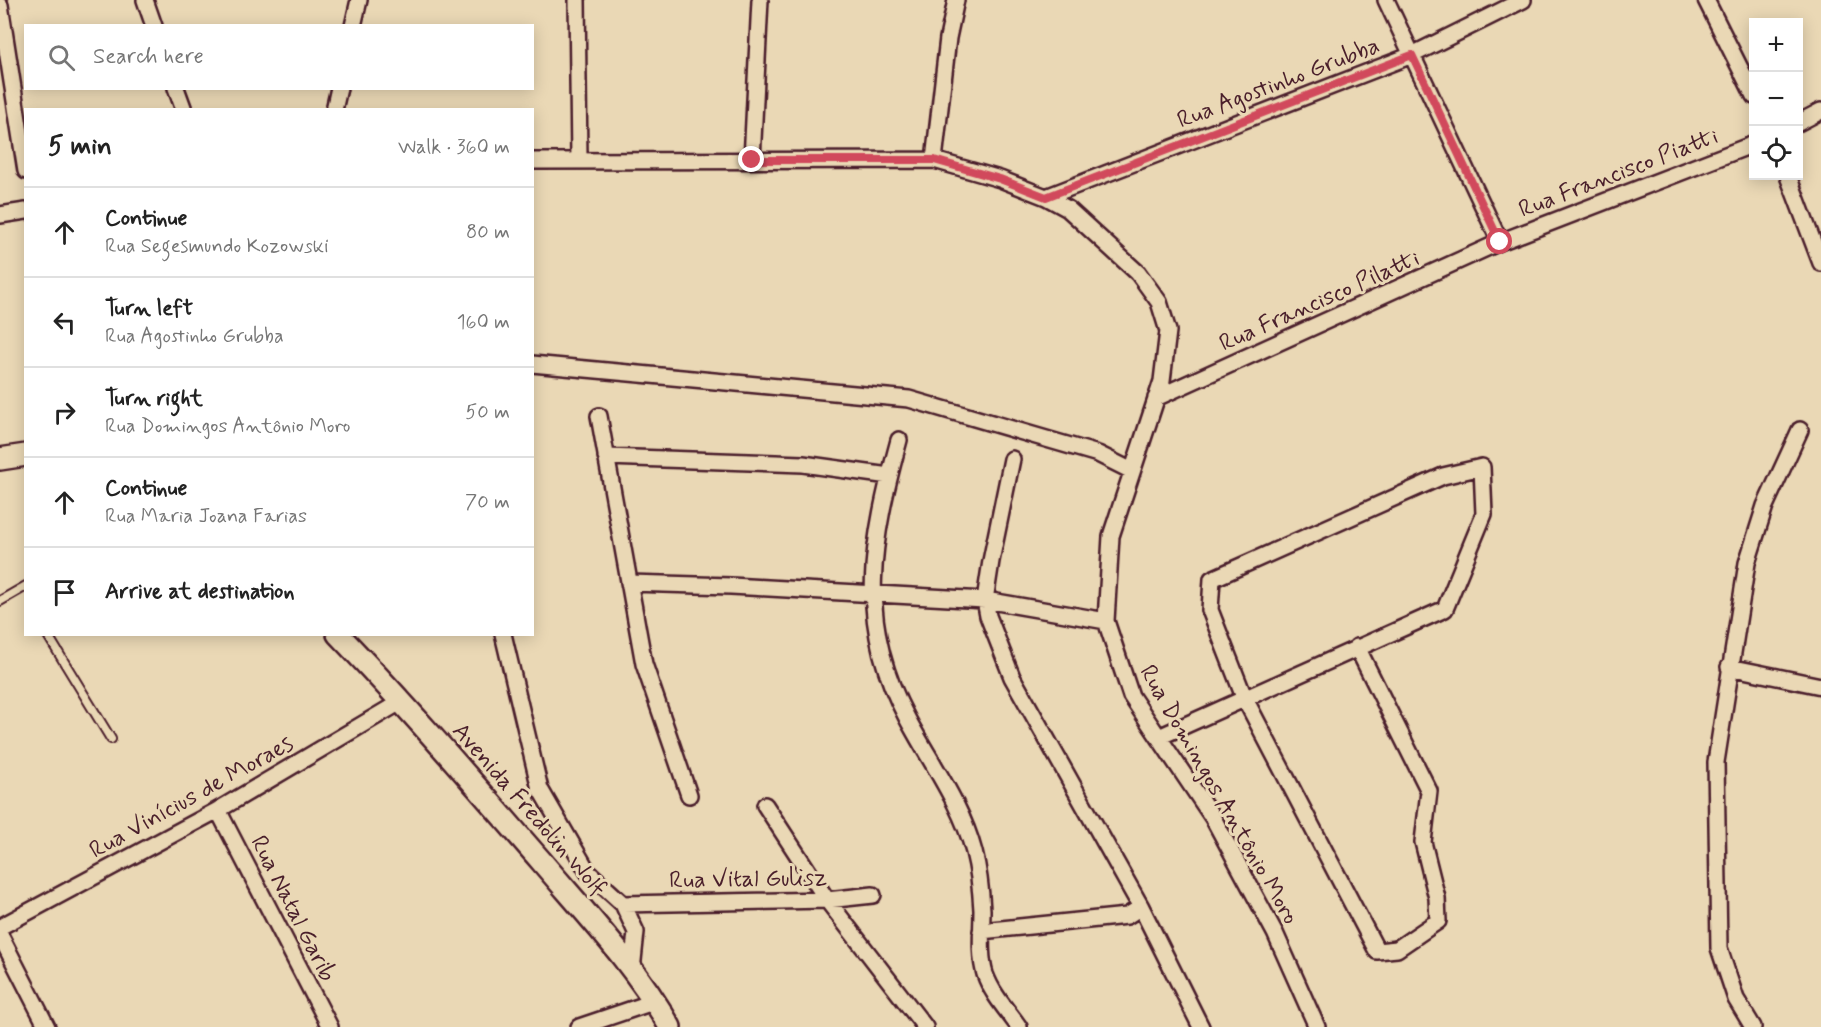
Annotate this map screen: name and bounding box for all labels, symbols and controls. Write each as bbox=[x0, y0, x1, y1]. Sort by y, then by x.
map controls bbox=[1749, 18, 1803, 180]
button: + bbox=[1749, 18, 1803, 72]
search box bbox=[24, 24, 534, 90]
street label: Rua Agostinho Grubba bbox=[1173, 30, 1384, 136]
icon: search bbox=[45, 41, 78, 74]
text: Search here bbox=[93, 43, 204, 71]
button: − bbox=[1749, 72, 1803, 126]
street label: Rua Francisco Piatti bbox=[1514, 121, 1723, 226]
button: locate bbox=[1749, 126, 1803, 180]
text: 5 min bbox=[48, 130, 112, 164]
text: Walk · 360 m bbox=[398, 134, 510, 161]
route end bbox=[738, 146, 764, 172]
text: Continue bbox=[105, 205, 187, 233]
icon: ahead bbox=[48, 216, 81, 249]
text: 80 m bbox=[466, 219, 510, 246]
route start bbox=[1486, 228, 1512, 254]
text: Rua Segesmundo Kozowski bbox=[105, 233, 329, 260]
street label: Rua Francisco Pilatti bbox=[1215, 243, 1425, 359]
text: Turn left bbox=[105, 295, 193, 323]
icon: left bbox=[48, 306, 81, 339]
text: 160 m bbox=[457, 309, 510, 336]
text: Rua Agostinho Grubba bbox=[105, 323, 284, 350]
text: Turn right bbox=[105, 385, 203, 413]
icon: right bbox=[48, 396, 81, 429]
text: 50 m bbox=[465, 399, 510, 426]
text: Rua Domingos Antônio Moro bbox=[105, 413, 351, 440]
text: Continue bbox=[105, 475, 187, 503]
icon: ahead bbox=[48, 486, 81, 519]
text: 70 m bbox=[465, 489, 510, 516]
text: Rua Maria Joana Farias bbox=[105, 503, 307, 530]
icon: arrive bbox=[48, 576, 81, 609]
text: Arrive at destination bbox=[105, 578, 295, 606]
street label: Rua Domingos Antônio Moro bbox=[1132, 659, 1306, 930]
street label: Avenida Fredolin Wolf bbox=[445, 717, 613, 903]
street label: Rua Vinícius de Moraes bbox=[84, 728, 299, 866]
street label: Rua Natal Garib bbox=[243, 830, 343, 987]
street label: Rua Vital Gulisz bbox=[669, 863, 827, 896]

